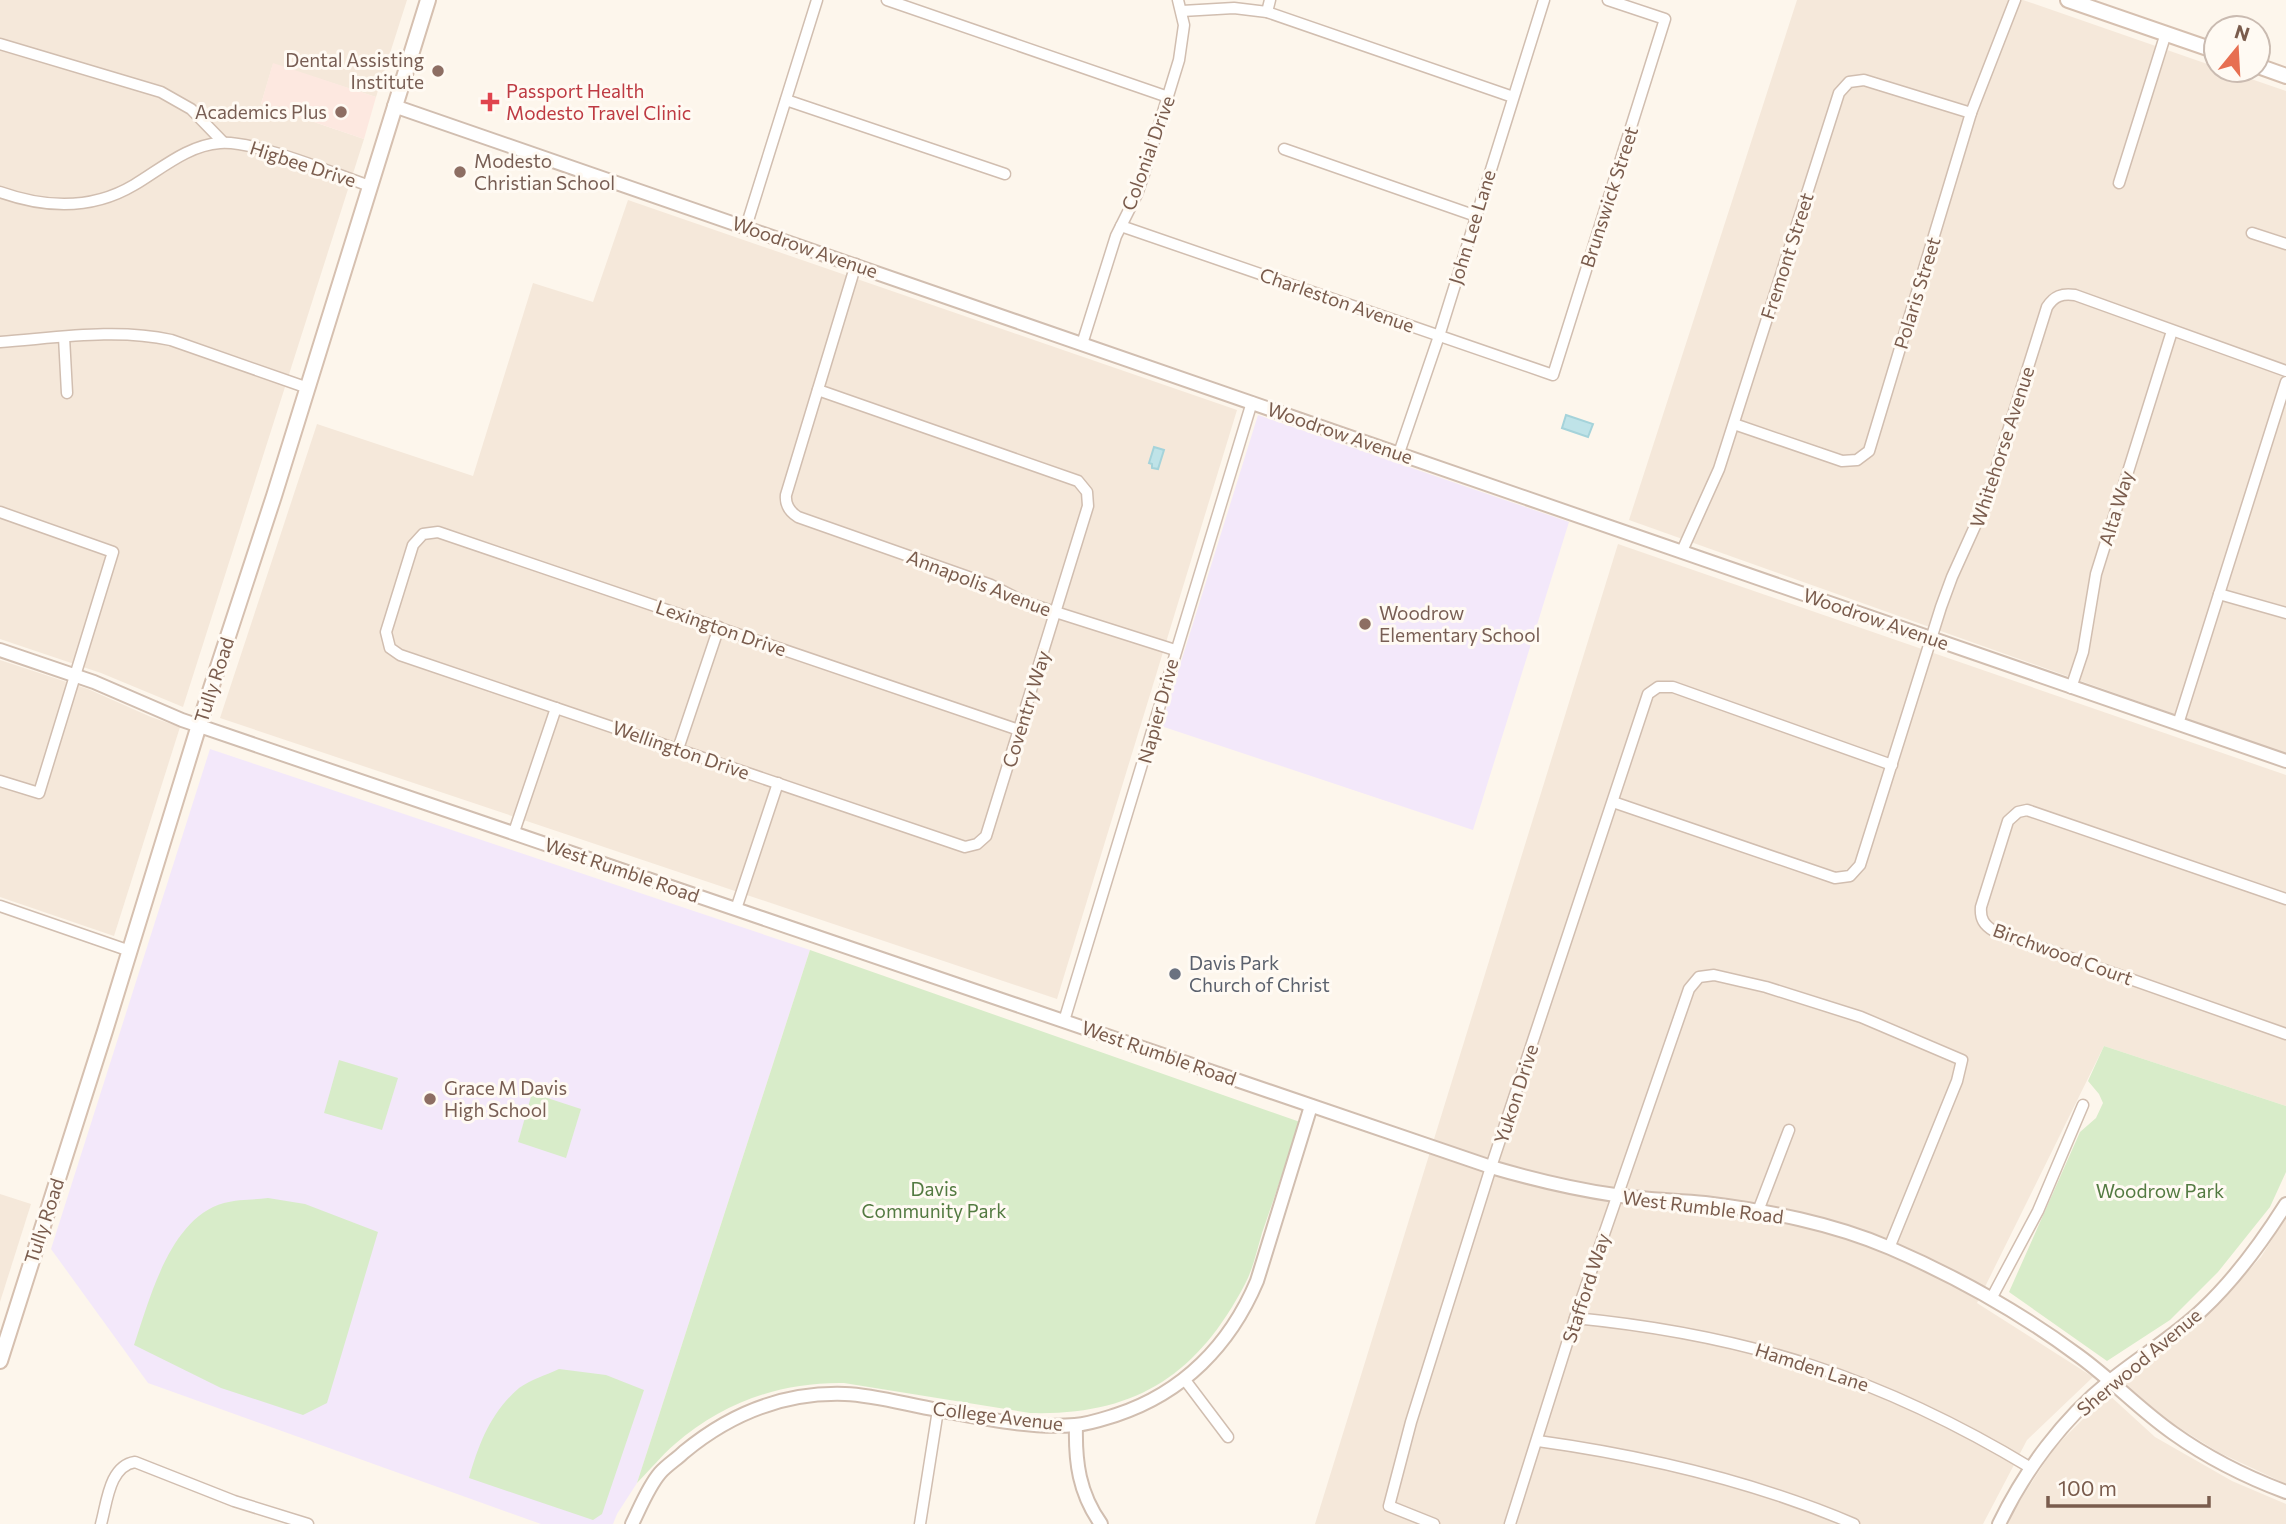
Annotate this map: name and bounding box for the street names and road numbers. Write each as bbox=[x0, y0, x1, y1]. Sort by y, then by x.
street label: Colonial Drive bbox=[1116, 92, 1179, 213]
street label: Brunswick Street bbox=[1575, 123, 1642, 270]
street label: Higbee Drive bbox=[247, 136, 359, 191]
street label: John Lee Lane bbox=[1443, 167, 1500, 287]
street label: Fremont Street bbox=[1755, 189, 1818, 322]
street label: Woodrow Avenue bbox=[729, 211, 881, 282]
street label: Polaris Street bbox=[1889, 234, 1945, 352]
street label: Charleston Avenue bbox=[1257, 262, 1417, 337]
street label: Whitehorse Avenue bbox=[1965, 363, 2038, 530]
street label: Woodrow Avenue bbox=[1264, 397, 1416, 468]
street label: Alta Way bbox=[2093, 467, 2138, 548]
street label: Annapolis Avenue bbox=[904, 544, 1055, 621]
street label: Woodrow Avenue bbox=[1800, 583, 1952, 654]
street label: Lexington Drive bbox=[653, 594, 789, 661]
street label: Tully Road bbox=[189, 634, 238, 726]
street label: Coventry Way bbox=[997, 647, 1054, 770]
street label: Napier Drive bbox=[1132, 656, 1183, 766]
street label: Wellington Drive bbox=[610, 715, 753, 784]
street label: West Rumble Road bbox=[542, 832, 703, 907]
street label: Birchwood Court bbox=[1990, 918, 2136, 990]
street label: West Rumble Road bbox=[1079, 1015, 1240, 1090]
street label: Yukon Drive bbox=[1489, 1041, 1542, 1147]
street label: Tully Road bbox=[19, 1175, 68, 1267]
street label: West Rumble Road bbox=[1621, 1185, 1785, 1228]
street label: Stafford Way bbox=[1557, 1230, 1614, 1346]
street label: Sherwood Avenue bbox=[2072, 1303, 2206, 1420]
street label: Hamden Lane bbox=[1752, 1337, 1872, 1396]
street label: College Avenue bbox=[932, 1396, 1065, 1435]

